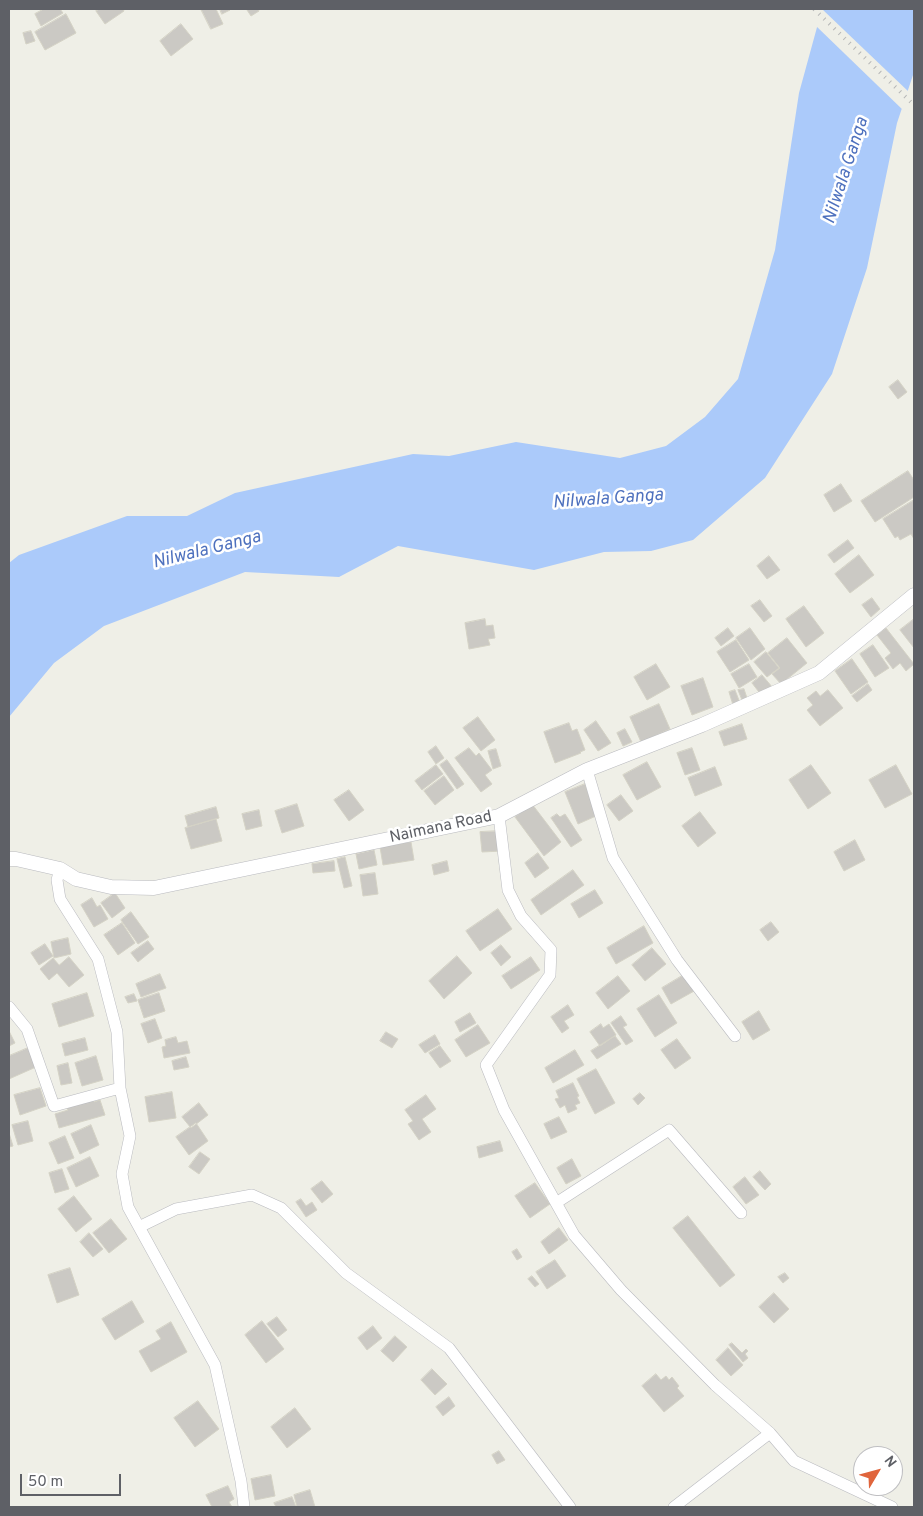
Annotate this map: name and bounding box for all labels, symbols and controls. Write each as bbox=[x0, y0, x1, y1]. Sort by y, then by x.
water label: Nilwala Ganga bbox=[820, 115, 874, 227]
water label: Nilwala Ganga bbox=[552, 485, 664, 515]
water label: Nilwala Ganga bbox=[151, 527, 263, 575]
street label: Naimana Road bbox=[388, 808, 494, 848]
north arrow bbox=[853, 1446, 903, 1496]
text: N bbox=[880, 1453, 899, 1471]
scale bar bbox=[22, 1464, 124, 1496]
text: 50 m bbox=[28, 1473, 63, 1492]

